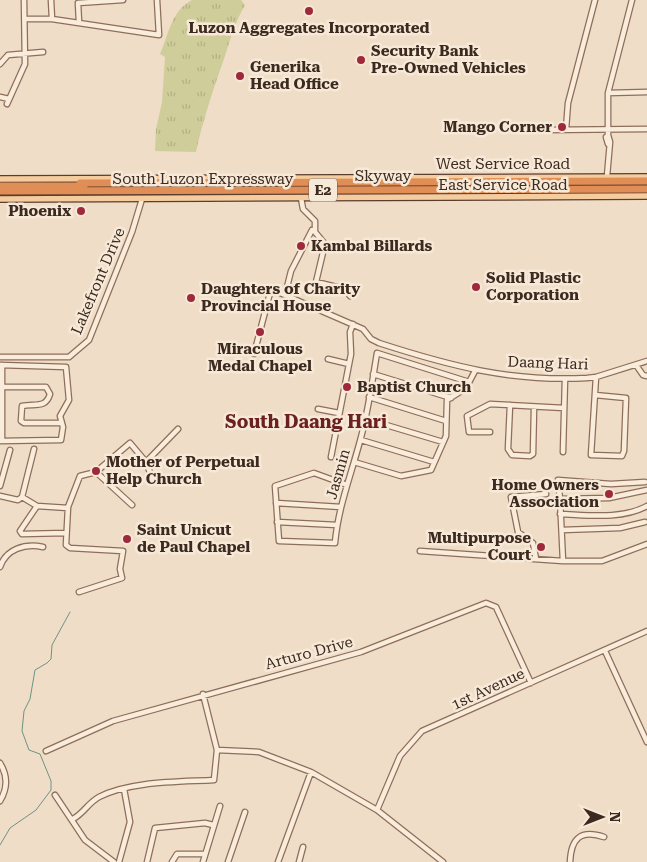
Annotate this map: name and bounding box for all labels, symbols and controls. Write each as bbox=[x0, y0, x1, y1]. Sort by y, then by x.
marker: Luzon Aggregates Incorporated bbox=[303, 5, 315, 17]
place label: Luzon Aggregates Incorporated bbox=[189, 19, 430, 37]
place label: Security Bank Pre-Owned Vehicles bbox=[371, 42, 526, 77]
marker: Security Bank Pre-Owned Vehicles bbox=[355, 54, 367, 66]
place label: Generika Head Office bbox=[250, 58, 339, 93]
marker: Generika Head Office bbox=[234, 70, 246, 82]
place label: Mango Corner bbox=[443, 118, 552, 136]
marker: Mango Corner bbox=[556, 121, 568, 133]
street label: West Service Road bbox=[436, 155, 571, 173]
street label: Skyway bbox=[355, 167, 412, 185]
street label: South Luzon Expressway bbox=[113, 170, 294, 188]
street label: East Service Road bbox=[438, 176, 568, 194]
road number: E2 bbox=[309, 178, 337, 202]
place label: Phoenix bbox=[8, 202, 71, 220]
marker: Phoenix bbox=[75, 205, 87, 217]
street label: Lakefront Drive bbox=[67, 225, 129, 337]
place label: Kambal Billards bbox=[311, 237, 433, 255]
marker: Kambal Billards bbox=[295, 240, 307, 252]
place label: Solid Plastic Corporation bbox=[486, 269, 581, 304]
place label: Daughters of Charity Provincial House bbox=[201, 280, 360, 315]
marker: Solid Plastic Corporation bbox=[470, 281, 482, 293]
marker: Daughters of Charity Provincial House bbox=[185, 292, 197, 304]
marker: Miraculous Medal Chapel bbox=[254, 326, 266, 338]
place label: Miraculous Medal Chapel bbox=[208, 340, 312, 375]
street label: Daang Hari bbox=[507, 353, 589, 373]
place label: Baptist Church bbox=[357, 378, 471, 396]
marker: Baptist Church bbox=[341, 381, 353, 393]
district label: South Daang Hari bbox=[225, 411, 387, 432]
street label: Jasmin bbox=[322, 446, 354, 501]
place label: Mother of Perpetual Help Church bbox=[106, 453, 260, 488]
marker: Mother of Perpetual Help Church bbox=[90, 465, 102, 477]
place label: Home Owners Association bbox=[492, 476, 599, 511]
marker: Home Owners Association bbox=[603, 488, 615, 500]
place label: Saint Unicut de Paul Chapel bbox=[137, 521, 250, 556]
place label: Multipurpose Court bbox=[428, 529, 531, 564]
marker: Saint Unicut de Paul Chapel bbox=[121, 533, 133, 545]
marker: Multipurpose Court bbox=[535, 541, 547, 553]
street label: Arturo Drive bbox=[263, 633, 355, 673]
street label: 1st Avenue bbox=[449, 664, 527, 714]
north arrow bbox=[577, 792, 627, 842]
text: N bbox=[607, 812, 623, 823]

